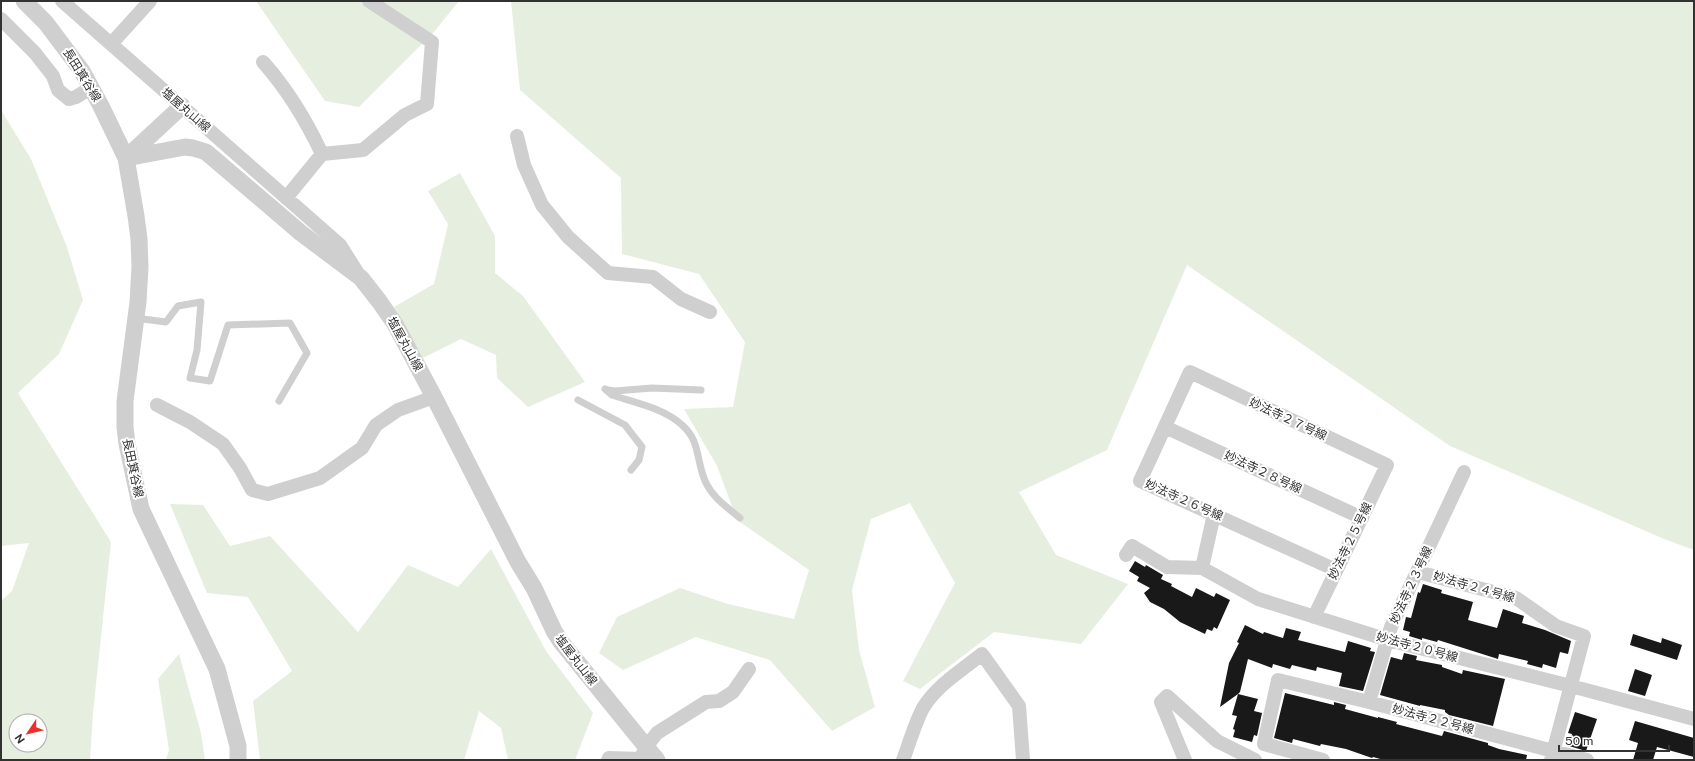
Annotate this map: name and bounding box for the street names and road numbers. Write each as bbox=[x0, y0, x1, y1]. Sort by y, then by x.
street label: 長田箕谷線 bbox=[60, 46, 104, 104]
street label: 塩屋丸山線 bbox=[159, 85, 213, 135]
street label: 塩屋丸山線 bbox=[384, 314, 426, 374]
street label: 妙法寺２７号線 bbox=[1247, 395, 1329, 443]
street label: 長田箕谷線 bbox=[120, 437, 146, 499]
street label: 妙法寺２８号線 bbox=[1222, 448, 1304, 496]
street label: 妙法寺２６号線 bbox=[1143, 477, 1225, 523]
street label: 妙法寺２５号線 bbox=[1325, 500, 1375, 582]
street label: 妙法寺２３号線 bbox=[1387, 544, 1435, 626]
street label: 妙法寺２４号線 bbox=[1432, 569, 1516, 605]
street label: 妙法寺２０号線 bbox=[1375, 629, 1459, 665]
street label: 塩屋丸山線 bbox=[552, 632, 600, 688]
street label: 妙法寺２２号線 bbox=[1391, 701, 1475, 737]

